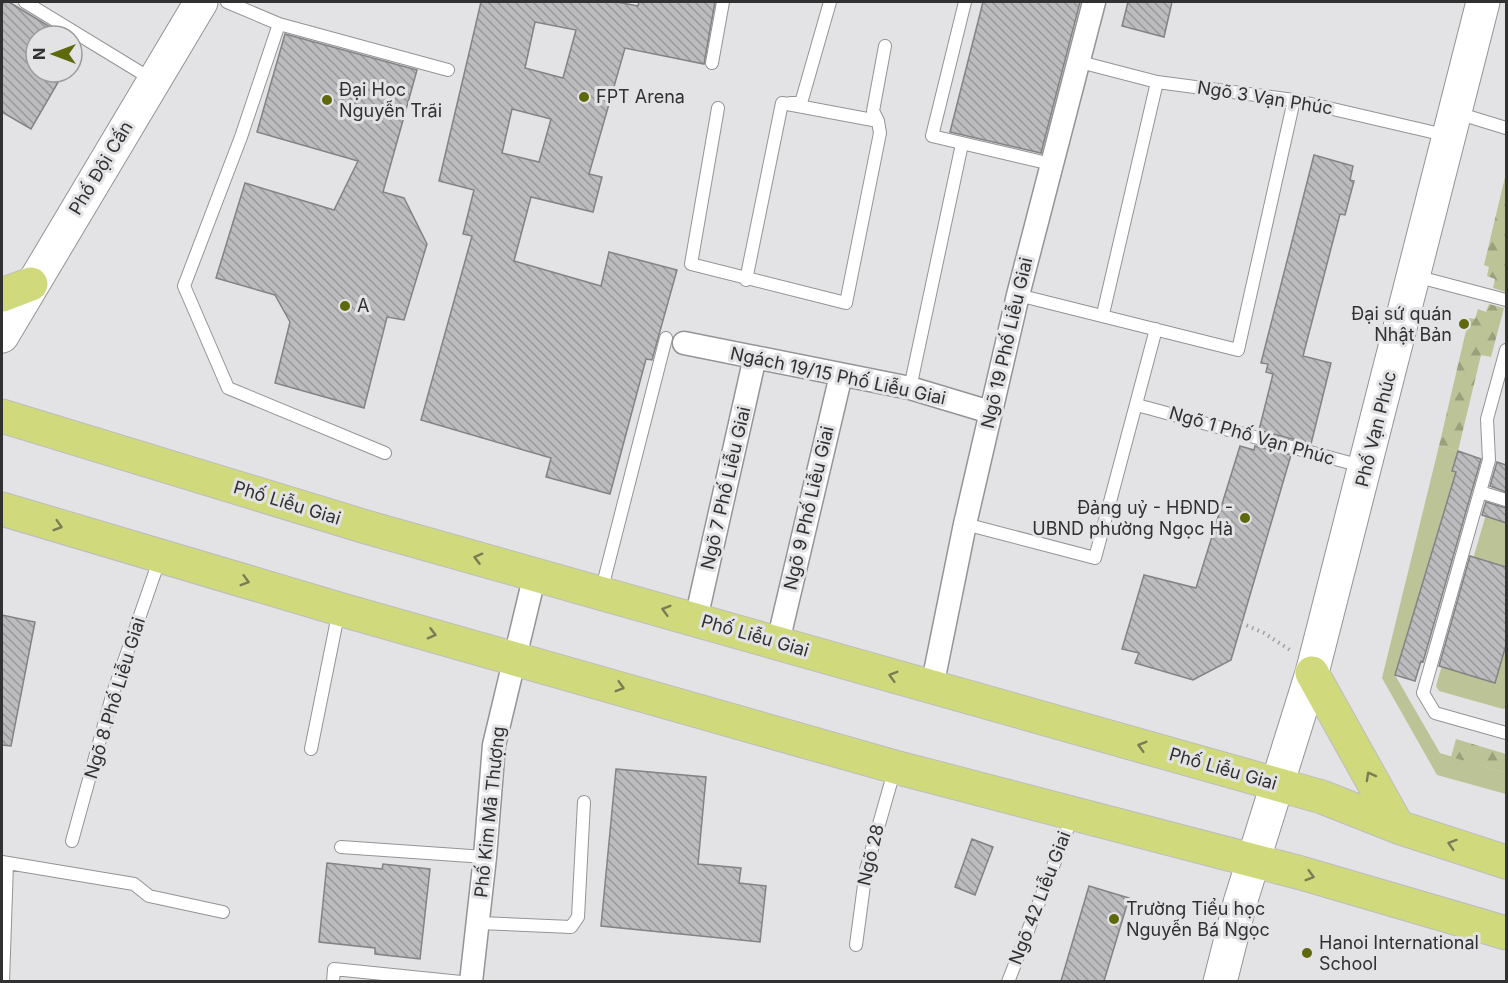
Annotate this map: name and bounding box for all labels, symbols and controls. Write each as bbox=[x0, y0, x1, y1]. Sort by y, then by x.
north arrow bbox=[24, 24, 84, 84]
text: N bbox=[29, 48, 49, 60]
street label: Ngõ 3 Vạn Phúc bbox=[1196, 76, 1334, 119]
place label: Đại Học Nguyễn Trãi bbox=[339, 79, 442, 121]
place label: FPT Arena bbox=[596, 86, 685, 107]
marker: FPT Arena bbox=[577, 90, 591, 104]
marker: Đại Học Nguyễn Trãi bbox=[320, 93, 334, 107]
street label: Phố Đội Cấn bbox=[65, 117, 137, 218]
street label: Ngõ 19 Phố Liễu Giai bbox=[977, 255, 1036, 431]
place label: A bbox=[357, 295, 369, 316]
marker: A bbox=[338, 299, 352, 313]
place label: Đại sứ quán Nhật Bản bbox=[1351, 303, 1452, 345]
marker: Đại sứ quán Nhật Bản bbox=[1457, 317, 1471, 331]
street label: Ngách 19/15 Phố Liễu Giai bbox=[728, 342, 948, 409]
street label: Phố Vạn Phúc bbox=[1351, 369, 1400, 489]
street label: Ngõ 1 Phố Vạn Phúc bbox=[1167, 402, 1337, 469]
street label: Ngõ 7 Phố Liễu Giai bbox=[697, 404, 754, 571]
street label: Ngõ 9 Phố Liễu Giai bbox=[779, 424, 838, 592]
street label: Phố Liễu Giai bbox=[231, 476, 343, 529]
place label: Đảng uỷ - HĐND - UBND phường Ngọc Hà bbox=[1032, 497, 1233, 539]
marker: Đảng uỷ - HĐND - UBND phường Ngọc Hà bbox=[1238, 511, 1252, 525]
one-way arrow bbox=[52, 519, 63, 531]
one-way arrow bbox=[473, 553, 484, 565]
one-way arrow bbox=[239, 574, 250, 586]
one-way arrow bbox=[661, 605, 671, 618]
street label: Phố Liễu Giai bbox=[699, 610, 811, 661]
street label: Ngõ 8 Phố Liễu Giai bbox=[80, 615, 149, 781]
one-way arrow bbox=[427, 627, 437, 640]
one-way arrow bbox=[888, 671, 899, 683]
one-way arrow bbox=[614, 680, 625, 692]
street label: Phố Kim Mã Thượng bbox=[470, 725, 509, 899]
one-way arrow bbox=[1137, 740, 1147, 753]
street label: Phố Liễu Giai bbox=[1167, 743, 1279, 794]
one-way arrow bbox=[1366, 772, 1377, 782]
street label: Ngõ 28 bbox=[853, 822, 888, 888]
street label: Ngõ 42 Liễu Giai bbox=[1004, 828, 1075, 967]
one-way arrow bbox=[1447, 839, 1458, 852]
one-way arrow bbox=[1304, 869, 1315, 881]
place label: Trường Tiểu học Nguyễn Bá Ngọc bbox=[1126, 898, 1270, 940]
marker: Trường Tiểu học Nguyễn Bá Ngọc bbox=[1107, 912, 1121, 926]
place label: Hanoi International School bbox=[1319, 932, 1479, 974]
marker: Hanoi International School bbox=[1300, 946, 1314, 960]

